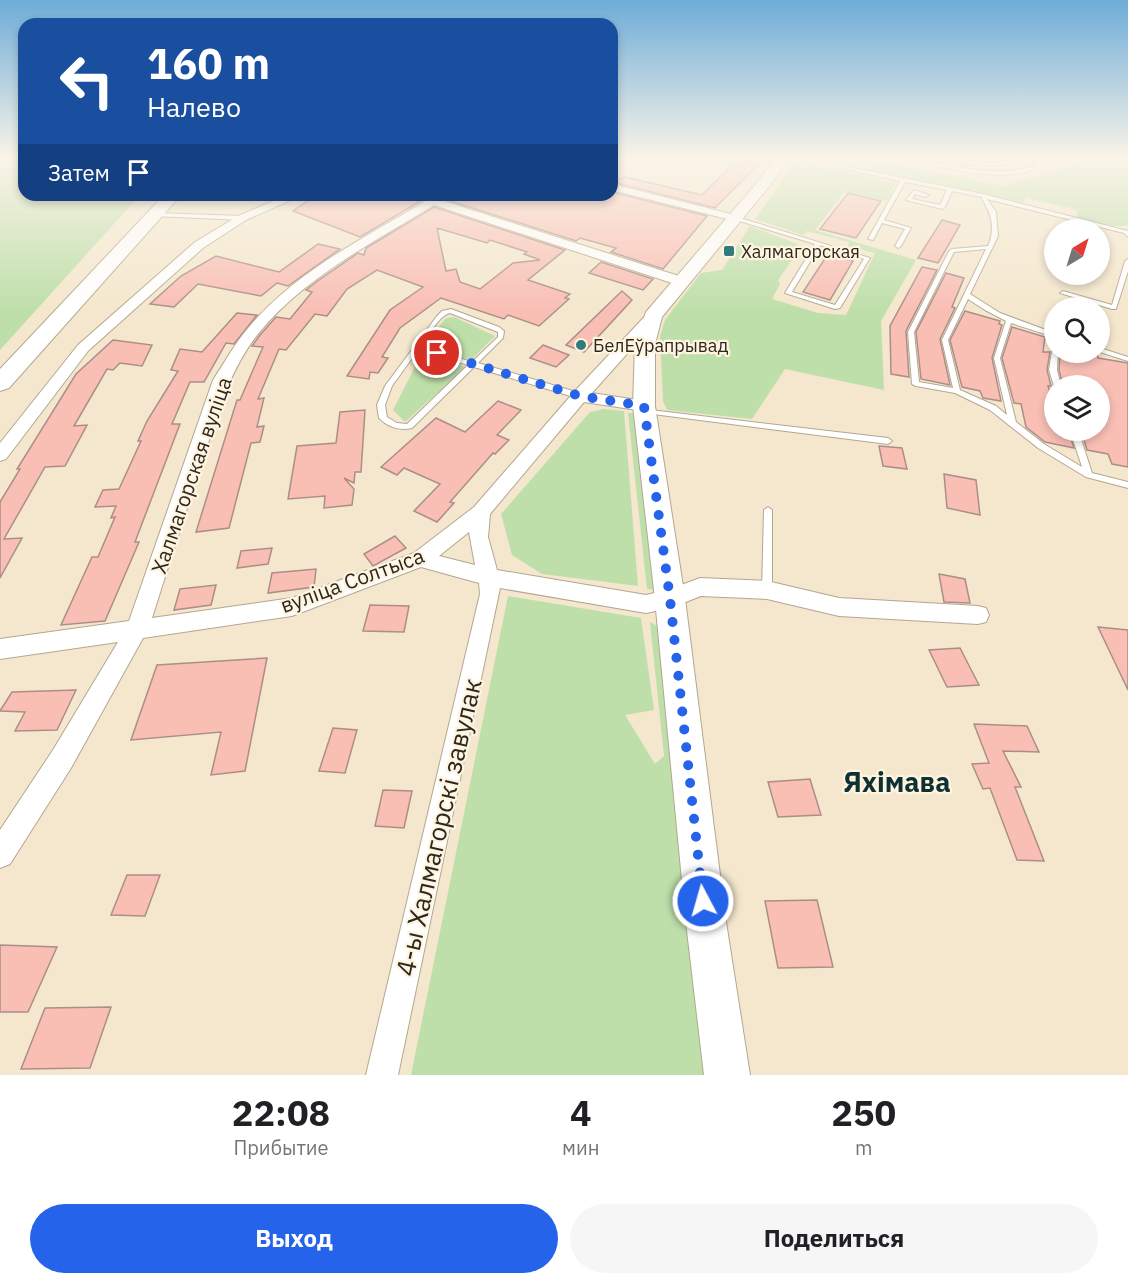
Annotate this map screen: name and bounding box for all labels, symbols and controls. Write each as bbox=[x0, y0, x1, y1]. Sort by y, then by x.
text: 160 m bbox=[147, 36, 270, 91]
icon: left bbox=[48, 42, 126, 120]
text: Налево bbox=[147, 89, 241, 124]
icon: arrive bbox=[122, 156, 155, 189]
text: Затем bbox=[48, 158, 110, 187]
north arrow bbox=[1044, 219, 1110, 285]
map controls bbox=[1044, 219, 1110, 441]
place label: Халмагорская bbox=[741, 240, 860, 263]
marker: Халмагорская bbox=[722, 244, 736, 258]
button: search bbox=[1044, 297, 1110, 363]
pin bbox=[411, 327, 462, 378]
place label: БелЕўрапрывад bbox=[593, 334, 729, 357]
icon: arrive bbox=[420, 336, 453, 369]
marker: БелЕўрапрывад bbox=[574, 338, 588, 352]
street label: Халмагорская вуліца bbox=[144, 373, 238, 577]
button: layers bbox=[1044, 375, 1110, 441]
street label: вуліца Солтыса bbox=[276, 541, 428, 619]
street label: 4-ы Халмагорскі завулак bbox=[387, 675, 489, 979]
district label: Яхімава bbox=[843, 764, 951, 799]
position arrow bbox=[671, 869, 735, 933]
text: 22:08 bbox=[232, 1089, 330, 1136]
text: 4 bbox=[570, 1089, 592, 1136]
text: 250 bbox=[831, 1089, 896, 1136]
text: Прибытие bbox=[233, 1134, 329, 1161]
text: мин bbox=[562, 1134, 599, 1161]
text: m bbox=[855, 1134, 872, 1161]
button: Выход bbox=[30, 1204, 558, 1273]
button: Поделиться bbox=[570, 1204, 1098, 1273]

